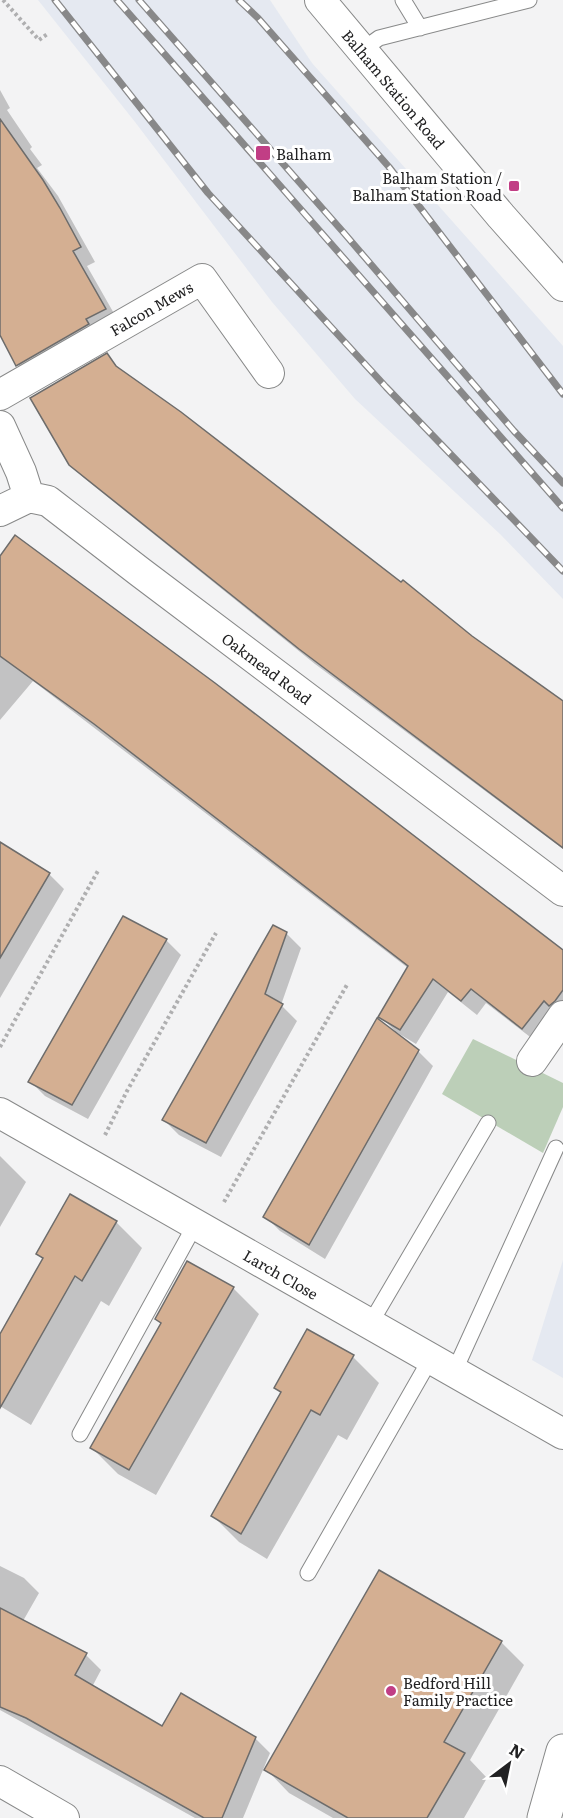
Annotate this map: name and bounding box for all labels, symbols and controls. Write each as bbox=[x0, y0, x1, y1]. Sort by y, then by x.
street label: Balham Station Road bbox=[337, 24, 451, 154]
place label: Balham bbox=[276, 142, 332, 165]
marker: Balham bbox=[254, 144, 272, 162]
place label: Balham Station / Balham Station Road bbox=[352, 166, 503, 206]
marker: Balham Station / Balham Station Road bbox=[507, 179, 521, 193]
street label: Falcon Mews bbox=[105, 275, 197, 341]
street label: Oakmead Road bbox=[217, 627, 317, 709]
street label: Larch Close bbox=[239, 1243, 323, 1305]
place label: Bedford Hill Family Practice bbox=[403, 1671, 513, 1711]
marker: Bedford Hill Family Practice bbox=[384, 1684, 398, 1698]
north arrow bbox=[479, 1734, 539, 1794]
text: N bbox=[505, 1737, 530, 1764]

